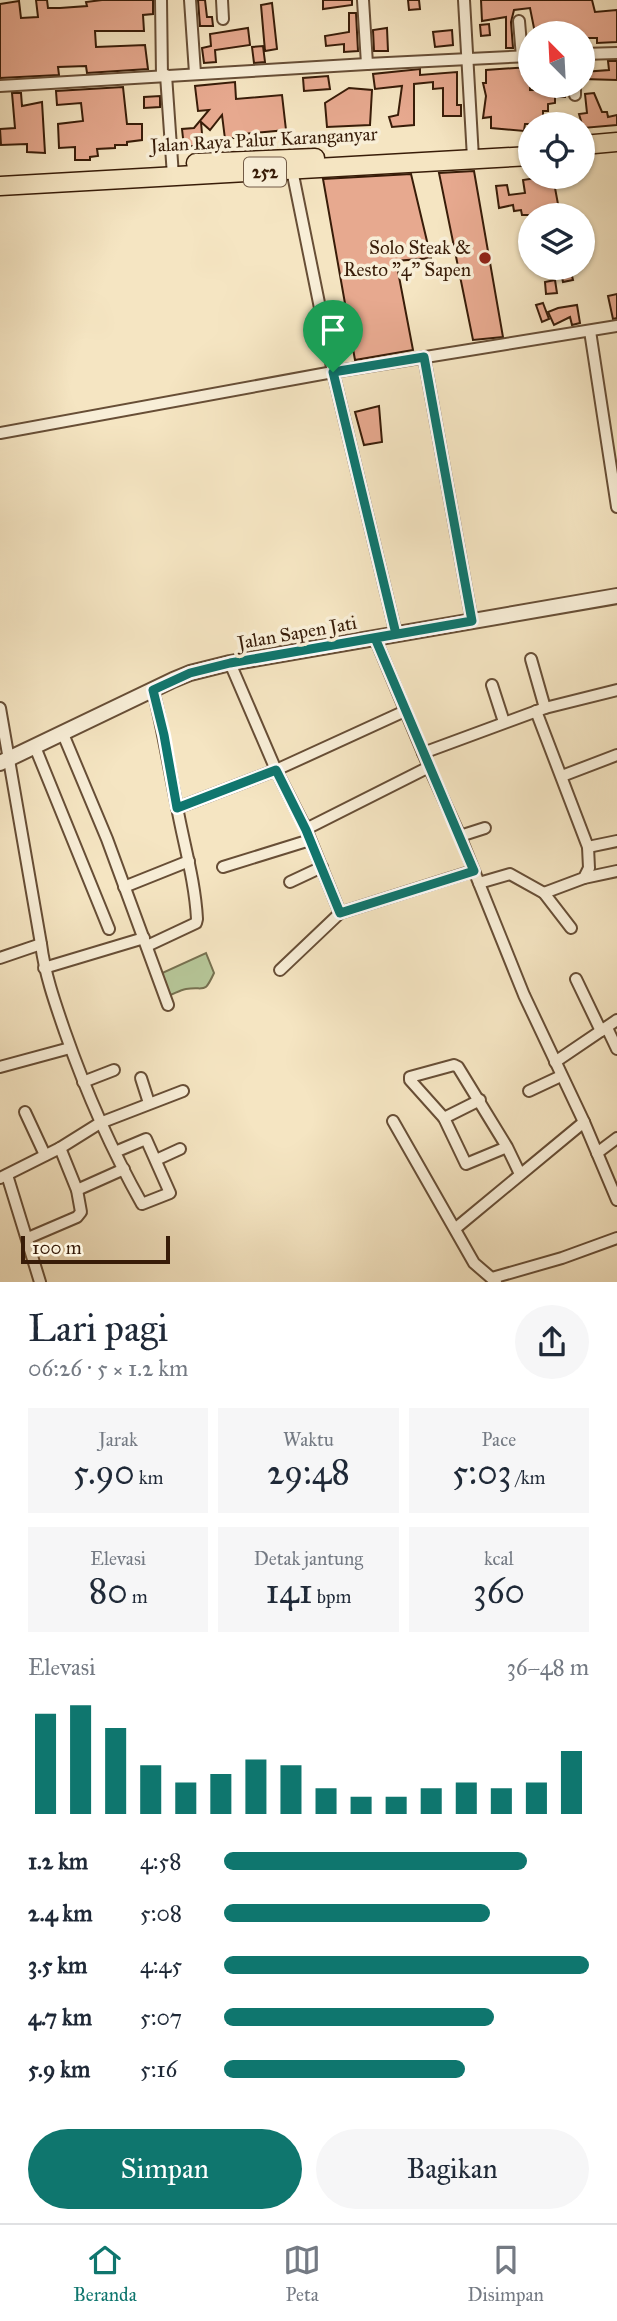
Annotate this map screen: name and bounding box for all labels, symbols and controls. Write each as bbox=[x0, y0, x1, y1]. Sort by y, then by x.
north arrow bbox=[518, 21, 595, 98]
map controls bbox=[518, 21, 595, 280]
button: locate bbox=[518, 112, 595, 189]
street label: Jalan Raya Palur Karanganyar bbox=[148, 122, 379, 158]
road number: 252 bbox=[244, 158, 286, 187]
button: layers bbox=[518, 203, 595, 280]
place label: Solo Steak & Resto "4" Sapen bbox=[343, 236, 471, 281]
marker: Solo Steak & Resto "4" Sapen bbox=[477, 250, 493, 266]
pin bbox=[303, 300, 363, 372]
icon: arrive bbox=[314, 311, 352, 349]
street label: Jalan Sapen Jati bbox=[234, 611, 359, 656]
scale bar bbox=[21, 1232, 170, 1264]
text: 100 m bbox=[32, 1236, 82, 1259]
text: Lari pagi bbox=[28, 1305, 168, 1351]
button: share bbox=[515, 1305, 589, 1379]
text: 06:26 · 5 × 1.2 km bbox=[28, 1354, 188, 1382]
text: Jarak bbox=[99, 1428, 138, 1451]
text: Waktu bbox=[283, 1428, 334, 1451]
text: Pace bbox=[482, 1428, 516, 1451]
text: 5.90 bbox=[73, 1451, 135, 1494]
text: 29:48 bbox=[267, 1451, 350, 1494]
text: 5:03 bbox=[452, 1451, 512, 1494]
text: km bbox=[135, 1466, 164, 1489]
text: /km bbox=[512, 1466, 546, 1489]
text: Elevasi bbox=[90, 1547, 146, 1570]
text: Detak jantung bbox=[254, 1547, 363, 1570]
text: kcal bbox=[484, 1547, 514, 1570]
text: 80 bbox=[89, 1570, 128, 1613]
text: 141 bbox=[266, 1570, 313, 1613]
text: 360 bbox=[473, 1570, 525, 1613]
text: m bbox=[128, 1585, 148, 1608]
text: bpm bbox=[313, 1585, 351, 1608]
text: Elevasi bbox=[28, 1653, 96, 1681]
text: 36–48 m bbox=[507, 1653, 589, 1681]
text: 1.2 km bbox=[28, 1847, 88, 1875]
text: 4:58 bbox=[140, 1847, 182, 1875]
text: 2.4 km bbox=[28, 1899, 93, 1927]
text: 5:08 bbox=[140, 1899, 182, 1927]
text: 3.5 km bbox=[28, 1951, 87, 1979]
text: 4:45 bbox=[140, 1951, 182, 1979]
text: 4.7 km bbox=[28, 2003, 92, 2031]
text: 5:07 bbox=[140, 2003, 182, 2031]
text: 5.9 km bbox=[28, 2055, 90, 2083]
text: 5:16 bbox=[140, 2055, 177, 2083]
button: Simpan bbox=[28, 2129, 302, 2209]
button: Bagikan bbox=[316, 2129, 589, 2209]
tab: Beranda bbox=[73, 2241, 137, 2306]
tab: Peta bbox=[283, 2241, 321, 2306]
tab: Disimpan bbox=[468, 2241, 544, 2306]

